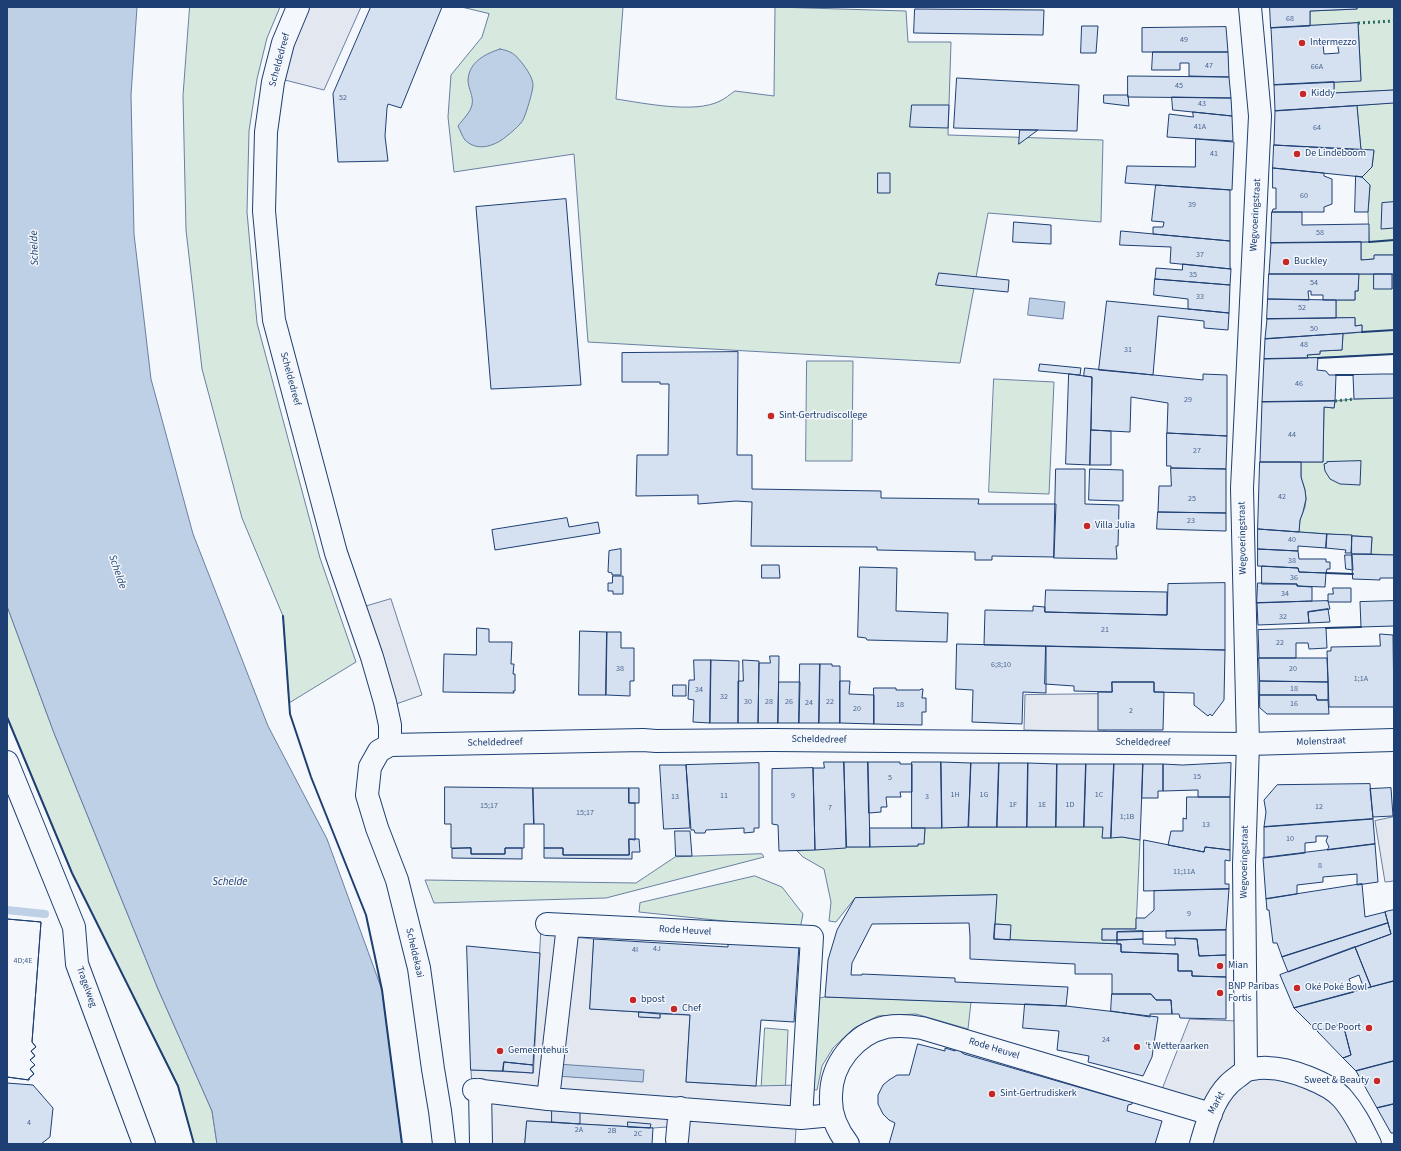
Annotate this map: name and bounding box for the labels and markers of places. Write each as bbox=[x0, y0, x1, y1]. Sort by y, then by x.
place label: Intermezzo bbox=[1310, 37, 1357, 49]
marker: Intermezzo bbox=[1297, 38, 1307, 48]
place label: Kiddy bbox=[1311, 88, 1335, 100]
marker: Kiddy bbox=[1298, 89, 1308, 99]
place label: De Lindeboom bbox=[1305, 148, 1366, 160]
marker: De Lindeboom bbox=[1292, 149, 1302, 159]
place label: Buckley bbox=[1294, 256, 1327, 268]
marker: Buckley bbox=[1281, 257, 1291, 267]
place label: Sint-Gertrudiscollege bbox=[779, 410, 867, 422]
marker: Sint-Gertrudiscollege bbox=[766, 411, 776, 421]
place label: Villa Julia bbox=[1095, 520, 1135, 532]
marker: Villa Julia bbox=[1082, 521, 1092, 531]
place label: Mian bbox=[1228, 960, 1248, 972]
marker: Mian bbox=[1215, 961, 1225, 971]
place label: BNP Paribas Fortis bbox=[1228, 981, 1279, 1004]
place label: Oké Poké Bowl bbox=[1305, 982, 1367, 994]
marker: Oké Poké Bowl bbox=[1292, 983, 1302, 993]
marker: BNP Paribas Fortis bbox=[1215, 988, 1225, 998]
place label: bpost bbox=[641, 994, 665, 1006]
marker: bpost bbox=[628, 995, 638, 1005]
place label: Chef bbox=[682, 1003, 701, 1015]
marker: Chef bbox=[669, 1004, 679, 1014]
place label: CC De Poort bbox=[1312, 1022, 1361, 1034]
marker: CC De Poort bbox=[1364, 1023, 1374, 1033]
place label: 't Wetteraarken bbox=[1145, 1041, 1209, 1053]
marker: 't Wetteraarken bbox=[1132, 1042, 1142, 1052]
place label: Gemeentehuis bbox=[508, 1045, 569, 1057]
marker: Gemeentehuis bbox=[495, 1046, 505, 1056]
place label: Sweet & Beauty bbox=[1304, 1075, 1369, 1087]
marker: Sweet & Beauty bbox=[1372, 1076, 1382, 1086]
place label: Sint-Gertrudiskerk bbox=[1000, 1088, 1077, 1100]
marker: Sint-Gertrudiskerk bbox=[987, 1089, 997, 1099]

